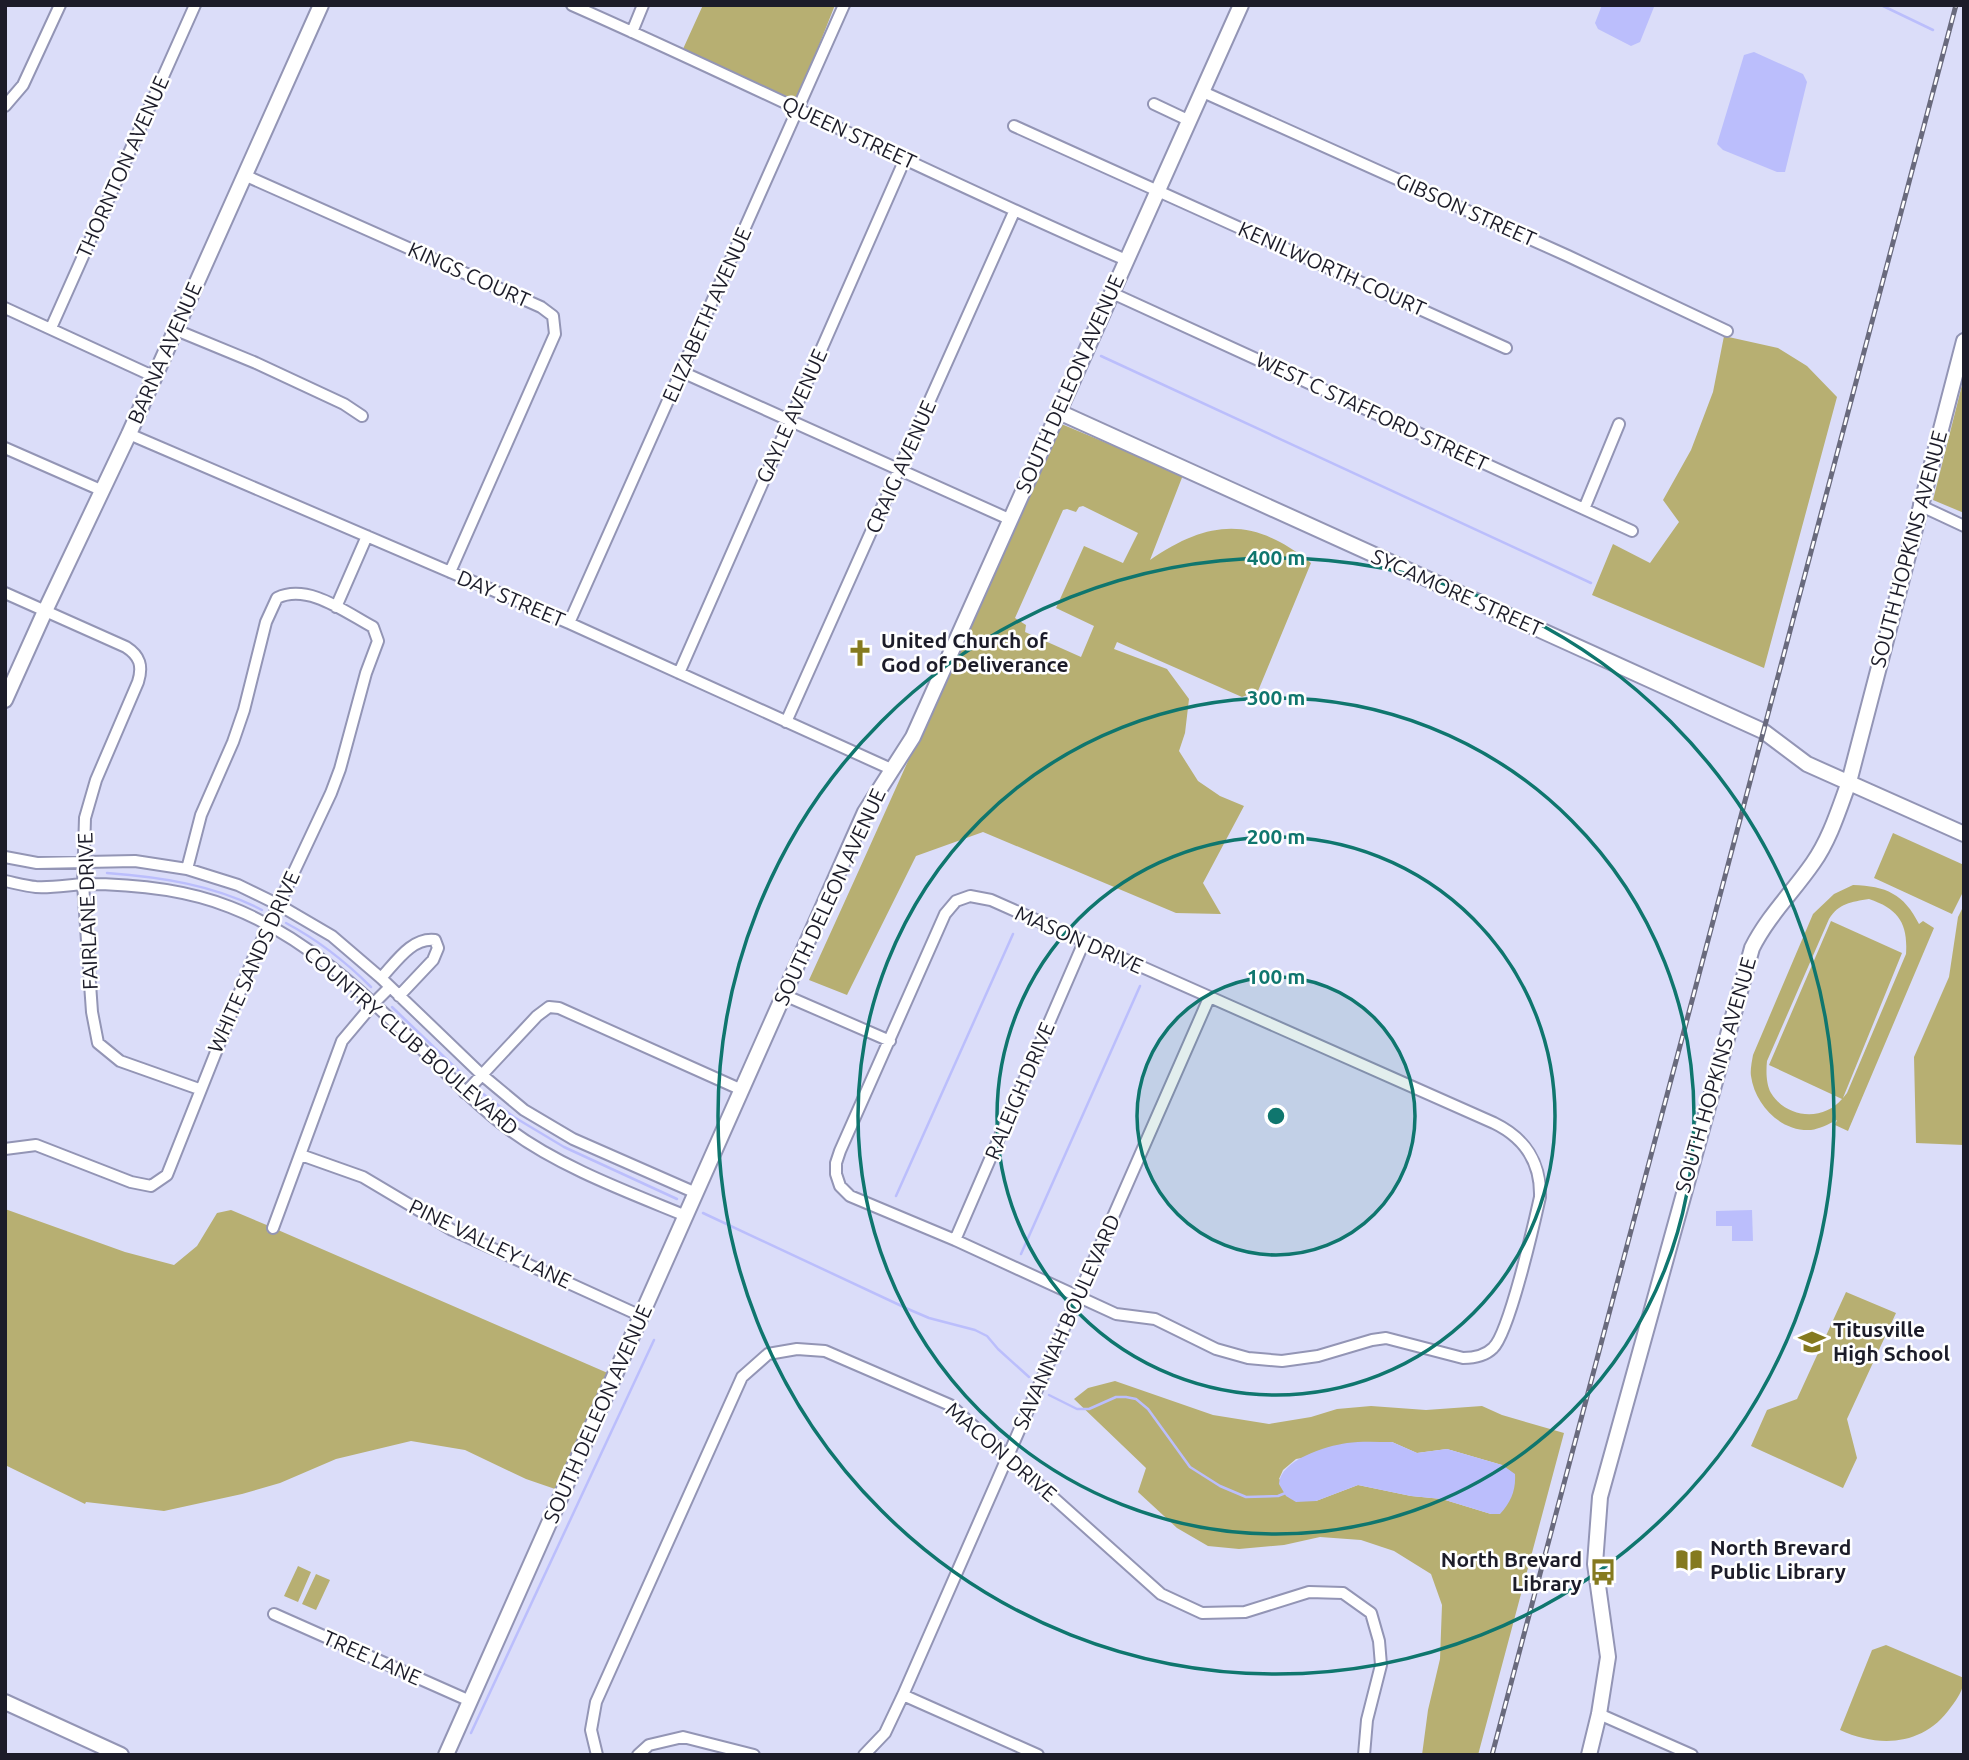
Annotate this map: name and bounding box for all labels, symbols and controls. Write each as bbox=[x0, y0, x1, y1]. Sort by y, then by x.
street label: THORNTON AVENUE bbox=[71, 72, 173, 261]
street label: QUEEN STREET bbox=[779, 91, 920, 174]
street label: GIBSON STREET bbox=[1393, 167, 1540, 251]
street label: KENILWORTH COURT bbox=[1235, 216, 1430, 320]
street label: ELIZABETH AVENUE bbox=[657, 223, 755, 406]
street label: KINGS COURT bbox=[405, 236, 534, 312]
street label: SOUTH DELEON AVENUE bbox=[1010, 271, 1128, 496]
street label: BARNA AVENUE bbox=[122, 278, 206, 427]
street label: GAYLE AVENUE bbox=[751, 345, 831, 486]
street label: WEST C STAFFORD STREET bbox=[1252, 347, 1493, 476]
street label: CRAIG AVENUE bbox=[860, 396, 940, 537]
street label: SOUTH HOPKINS AVENUE bbox=[1865, 428, 1951, 670]
street label: SYCAMORE STREET bbox=[1368, 544, 1547, 641]
text: 400 m bbox=[1247, 545, 1305, 569]
street label: DAY STREET bbox=[454, 565, 569, 632]
place label: United Church of God of Deliverance bbox=[881, 628, 1069, 676]
church icon: United Church of God of Deliverance bbox=[845, 638, 875, 668]
text: 300 m bbox=[1247, 685, 1305, 709]
street label: SOUTH DELEON AVENUE bbox=[768, 784, 890, 1009]
text: 200 m bbox=[1247, 824, 1305, 848]
street label: FAIRLANE DRIVE bbox=[72, 832, 102, 990]
street label: WHITE SANDS DRIVE bbox=[202, 867, 304, 1056]
street label: MASON DRIVE bbox=[1012, 900, 1147, 978]
street label: COUNTRY CLUB BOULEVARD bbox=[300, 941, 524, 1140]
street label: SOUTH HOPKINS AVENUE bbox=[1670, 954, 1760, 1195]
text: 100 m bbox=[1247, 964, 1305, 988]
street label: RALEIGH DRIVE bbox=[979, 1018, 1059, 1163]
centre of rings bbox=[1264, 1104, 1288, 1128]
street label: PINE VALLEY LANE bbox=[406, 1193, 575, 1293]
street label: SAVANNAH BOULEVARD bbox=[1008, 1210, 1124, 1433]
street label: SOUTH DELEON AVENUE bbox=[538, 1301, 656, 1526]
place label: Titusville High School bbox=[1833, 1317, 1950, 1365]
school or university icon: Titusville High School bbox=[1797, 1327, 1827, 1357]
street label: MACON DRIVE bbox=[941, 1397, 1062, 1506]
place label: North Brevard Public Library bbox=[1710, 1535, 1851, 1583]
library icon: North Brevard Public Library bbox=[1674, 1545, 1704, 1575]
place label: North Brevard Library bbox=[1441, 1547, 1582, 1595]
bus stop icon: North Brevard Library bbox=[1588, 1557, 1618, 1587]
street label: TREE LANE bbox=[320, 1625, 425, 1689]

